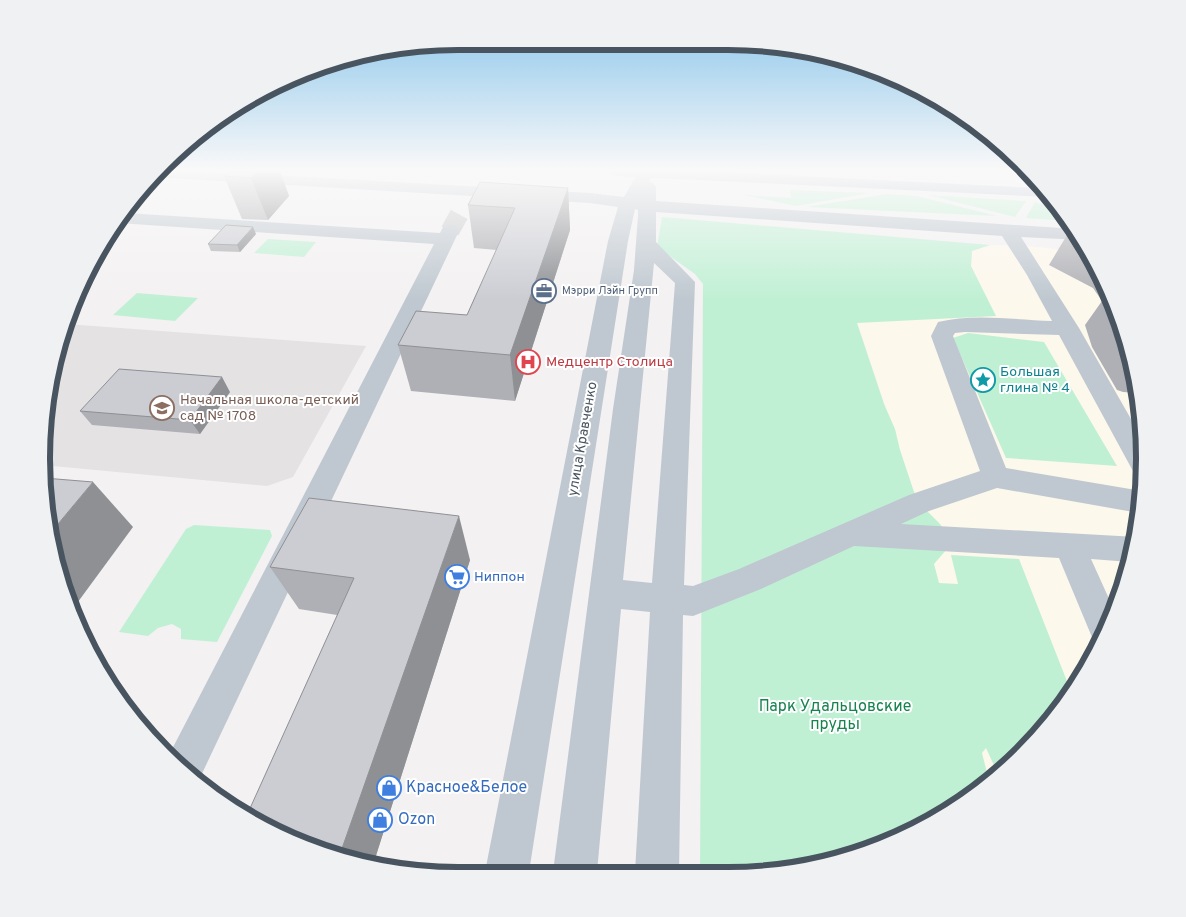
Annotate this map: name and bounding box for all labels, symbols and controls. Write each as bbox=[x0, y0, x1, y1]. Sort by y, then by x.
office icon: Мэрри Лэйн Групп bbox=[531, 278, 557, 304]
place label: Мэрри Лэйн Групп bbox=[562, 284, 658, 298]
hospital icon: Медцентр Столица bbox=[515, 349, 541, 375]
place label: Медцентр Столица bbox=[546, 354, 673, 371]
place label: Большая глина № 4 bbox=[1000, 364, 1070, 397]
place icon: Большая глина № 4 bbox=[970, 367, 996, 393]
street label: улица Кравченко bbox=[565, 380, 601, 498]
place label: Начальная школа-детский сад № 1708 bbox=[180, 392, 359, 425]
school or university icon: Начальная школа-детский сад № 1708 bbox=[149, 395, 175, 421]
supermarket icon: Ниппон bbox=[444, 564, 470, 590]
place label: Ниппон bbox=[474, 569, 525, 586]
park label: Парк Удальцовские пруды bbox=[759, 697, 911, 735]
shop icon: Красное&Белое bbox=[376, 775, 402, 801]
place label: Красное&Белое bbox=[406, 778, 527, 798]
shop icon: Ozon bbox=[367, 807, 393, 833]
place label: Ozon bbox=[398, 810, 435, 830]

